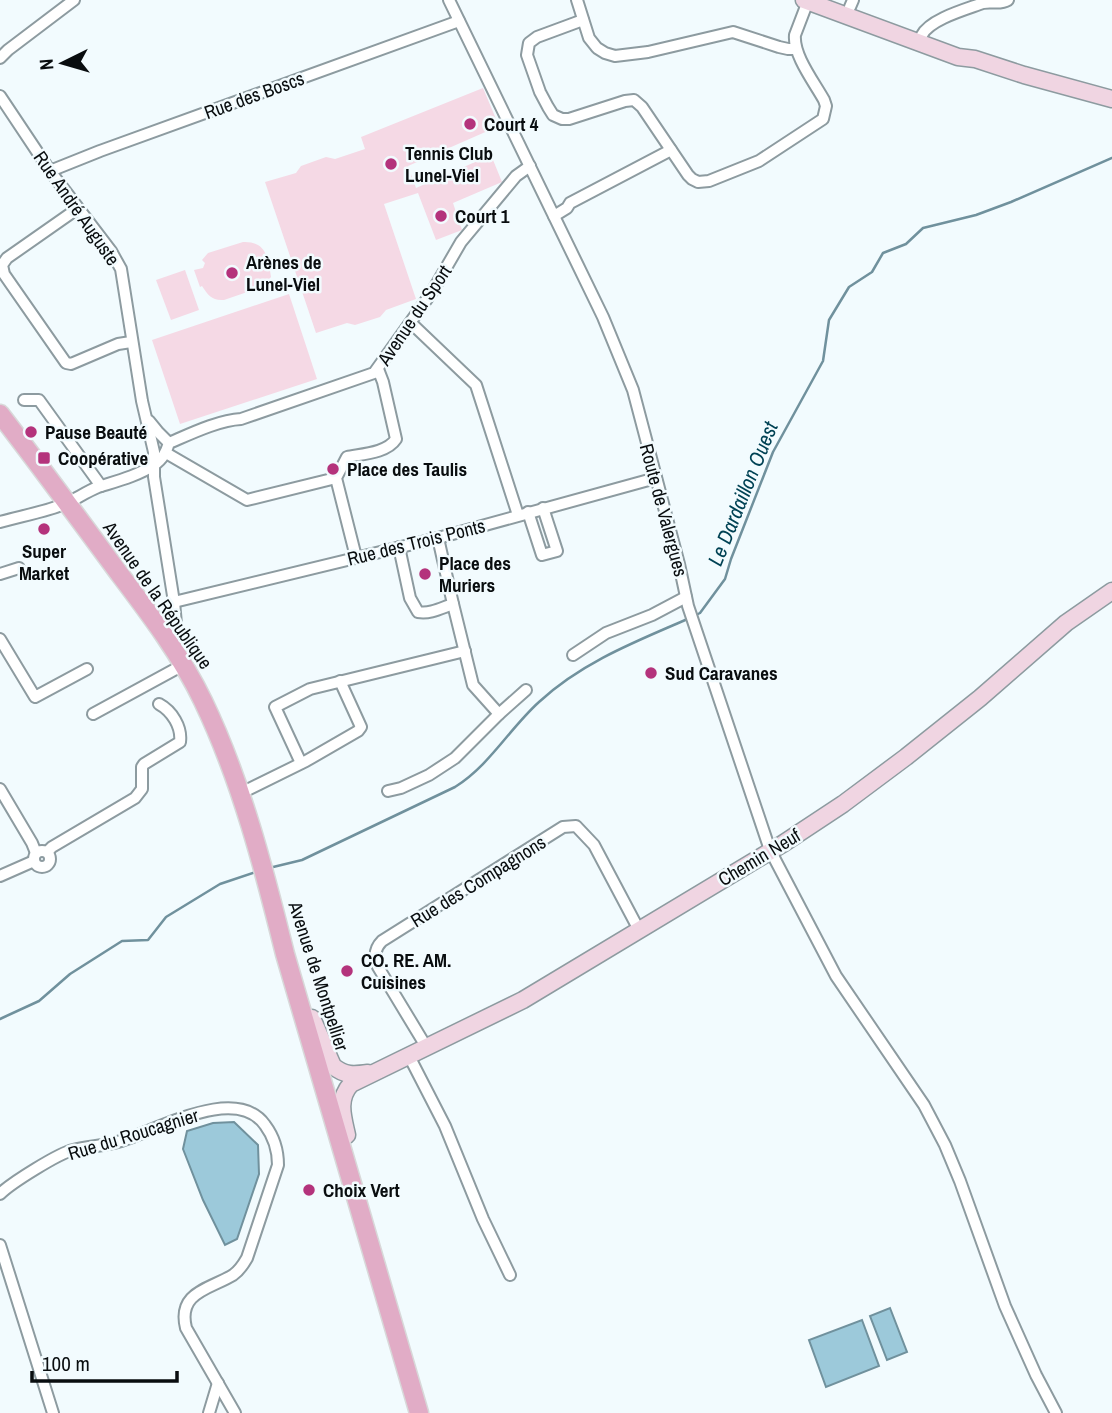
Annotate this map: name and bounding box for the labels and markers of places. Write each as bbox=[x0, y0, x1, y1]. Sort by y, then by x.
place label: Court 4 bbox=[484, 111, 539, 137]
marker: Court 4 bbox=[462, 116, 478, 132]
place label: Tennis Club Lunel-Viel bbox=[405, 140, 493, 188]
marker: Tennis Club Lunel-Viel bbox=[383, 156, 399, 172]
place label: Court 1 bbox=[455, 203, 510, 229]
marker: Court 1 bbox=[433, 208, 449, 224]
place label: Arènes de Lunel-Viel bbox=[246, 249, 322, 297]
marker: Arènes de Lunel-Viel bbox=[224, 265, 240, 281]
place label: Pause Beauté bbox=[45, 419, 148, 445]
marker: Pause Beauté bbox=[23, 424, 39, 440]
place label: Coopérative bbox=[58, 445, 148, 471]
marker: Coopérative bbox=[36, 450, 52, 466]
place label: Place des Taulis bbox=[347, 456, 467, 482]
marker: Place des Taulis bbox=[325, 461, 341, 477]
marker: Super Market bbox=[36, 521, 52, 537]
place label: Super Market bbox=[19, 538, 69, 586]
place label: Place des Muriers bbox=[439, 550, 511, 598]
marker: Place des Muriers bbox=[417, 566, 433, 582]
place label: Sud Caravanes bbox=[665, 660, 778, 686]
marker: Sud Caravanes bbox=[643, 665, 659, 681]
place label: CO. RE. AM. Cuisines bbox=[361, 947, 451, 995]
marker: CO. RE. AM. Cuisines bbox=[339, 963, 355, 979]
place label: Choix Vert bbox=[323, 1177, 400, 1203]
marker: Choix Vert bbox=[301, 1182, 317, 1198]

